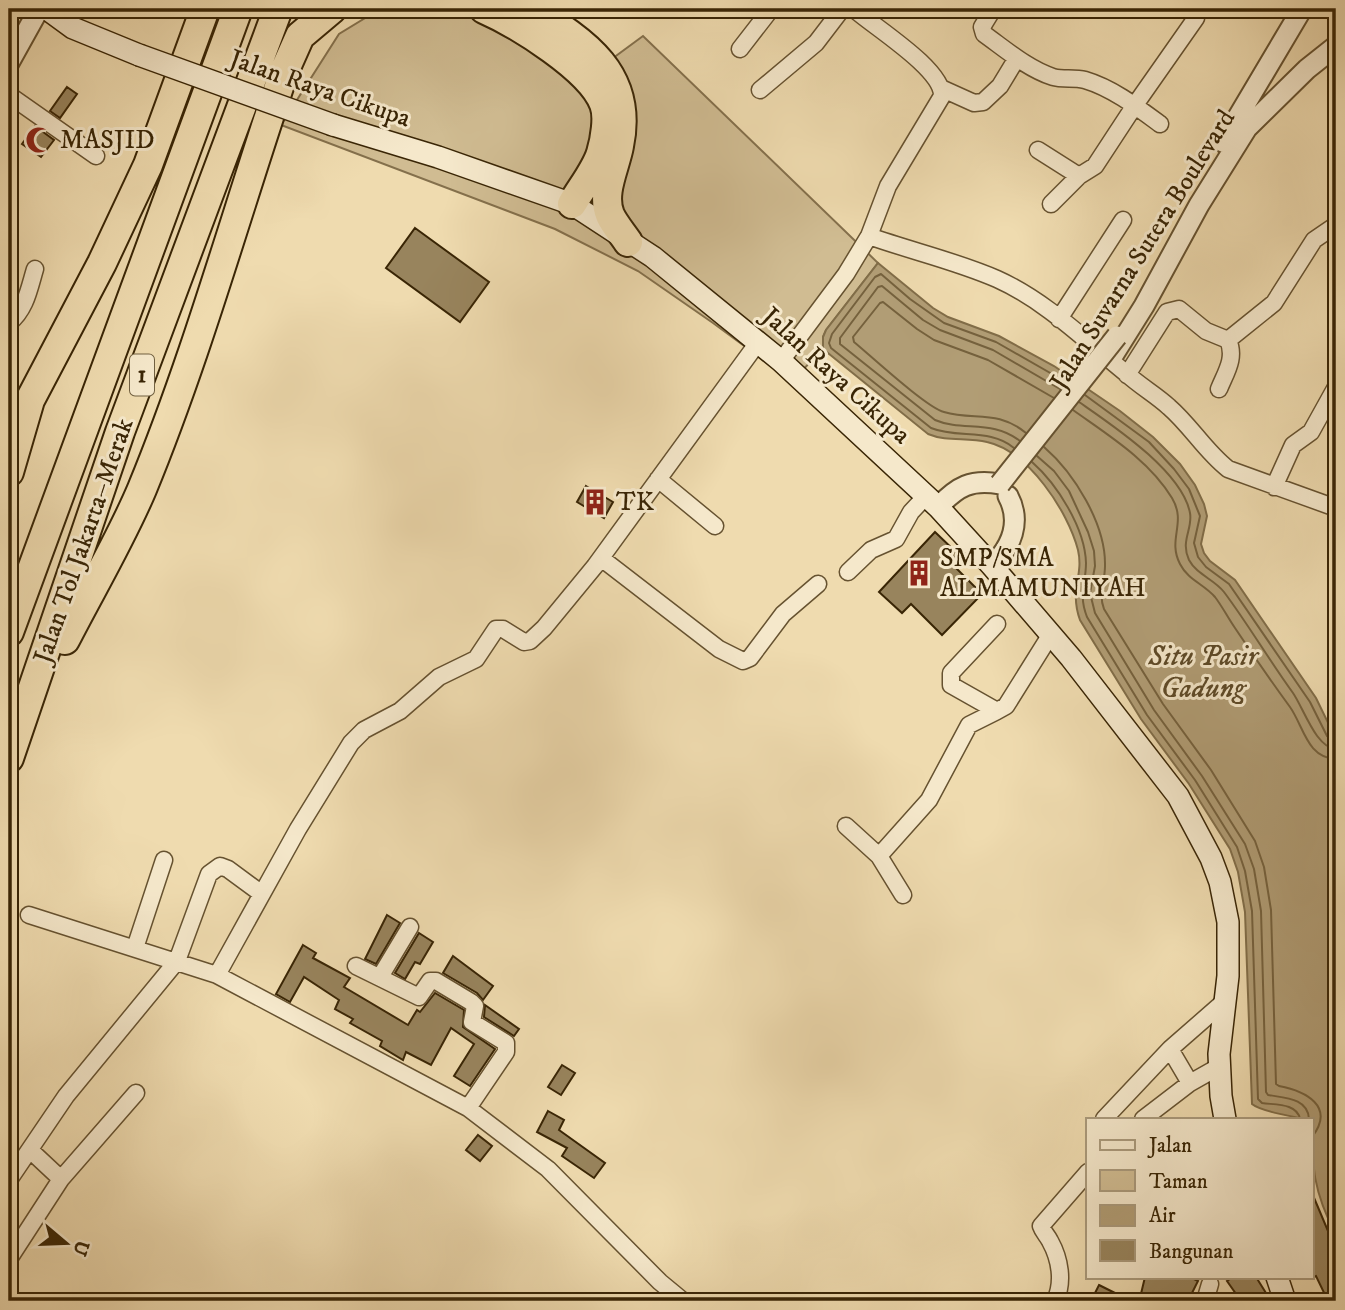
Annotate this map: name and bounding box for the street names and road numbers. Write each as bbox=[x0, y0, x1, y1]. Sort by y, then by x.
street label: Jalan Raya Cikupa bbox=[223, 42, 415, 135]
street label: Jalan Suvarna Sutera Boulevard bbox=[1042, 104, 1243, 398]
street label: Jalan Raya Cikupa bbox=[753, 299, 917, 452]
road number: 1 bbox=[130, 354, 154, 396]
street label: Jalan Tol Jakarta–Merak bbox=[26, 414, 141, 670]

